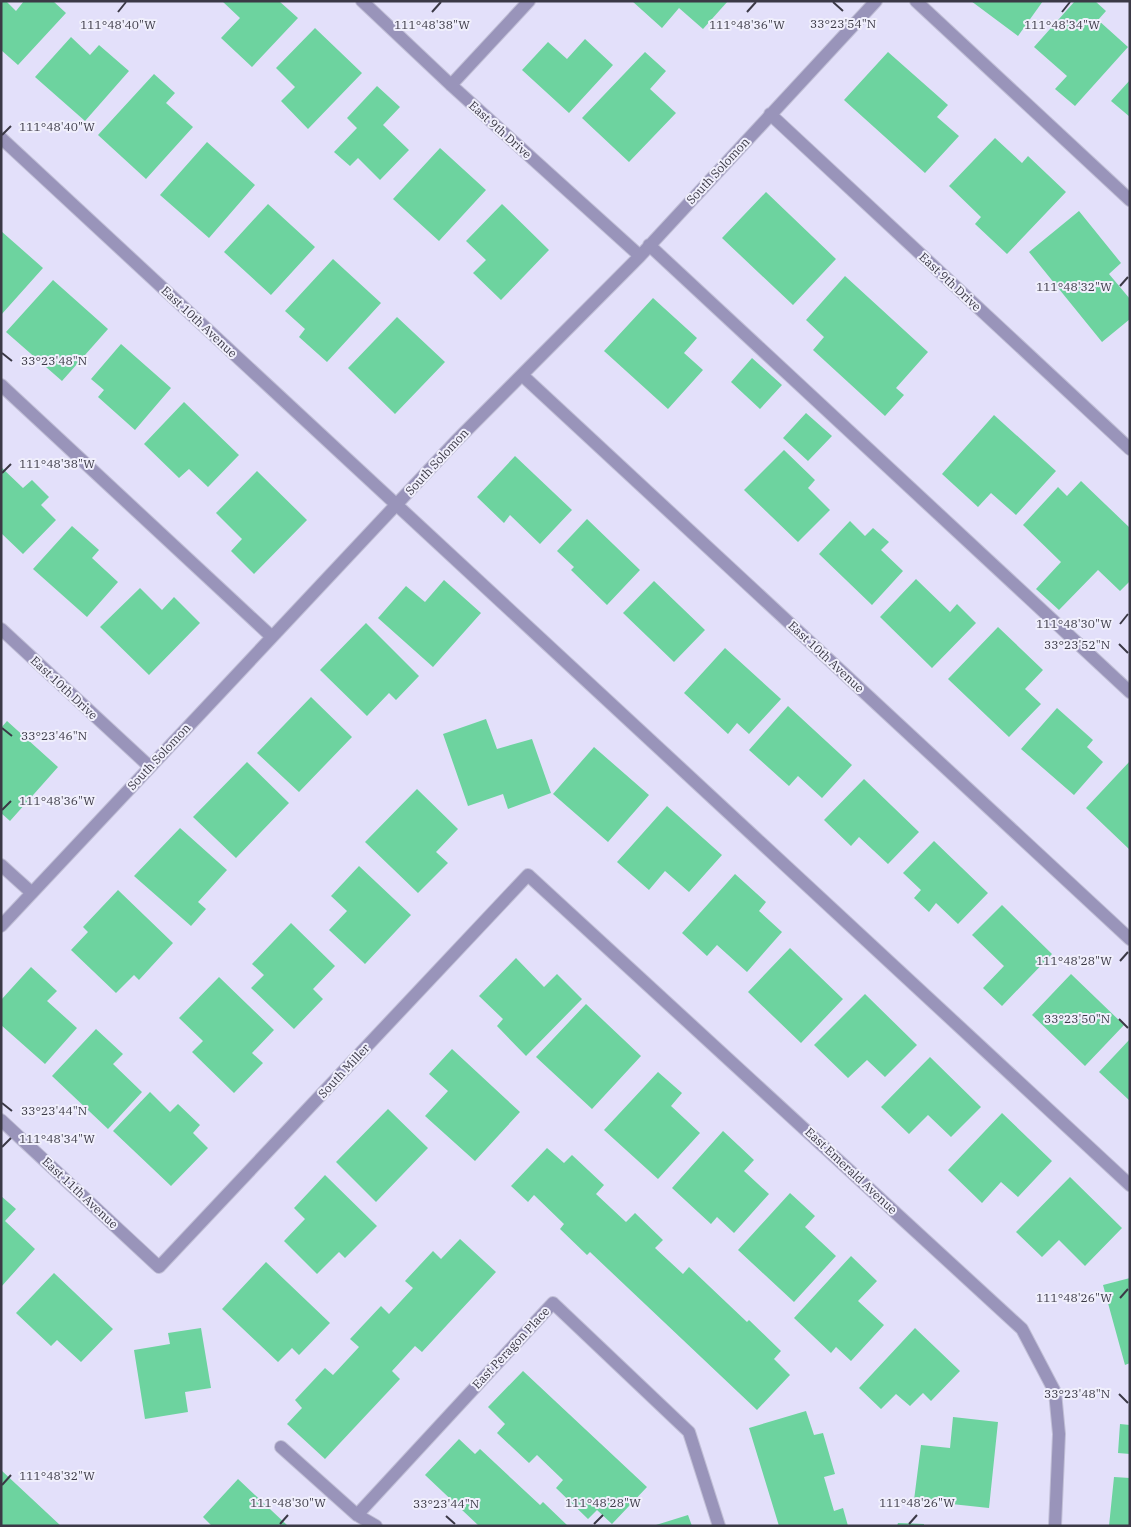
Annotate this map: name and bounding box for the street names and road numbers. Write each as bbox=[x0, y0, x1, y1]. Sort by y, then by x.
street label: East 9th Drive bbox=[466, 98, 535, 162]
street label: South Solomon bbox=[683, 134, 753, 207]
street label: East 9th Drive bbox=[916, 249, 984, 314]
street label: East 10th Avenue bbox=[158, 283, 240, 361]
street label: South Solomon bbox=[402, 425, 472, 498]
street label: East 10th Avenue bbox=[785, 618, 867, 696]
street label: East 10th Drive bbox=[28, 653, 101, 723]
street label: South Solomon bbox=[124, 720, 194, 793]
street label: South Miller bbox=[315, 1040, 373, 1101]
street label: East Emerald Avenue bbox=[802, 1124, 900, 1217]
street label: East 11th Avenue bbox=[39, 1154, 121, 1232]
street label: East Peragon Place bbox=[469, 1304, 552, 1392]

